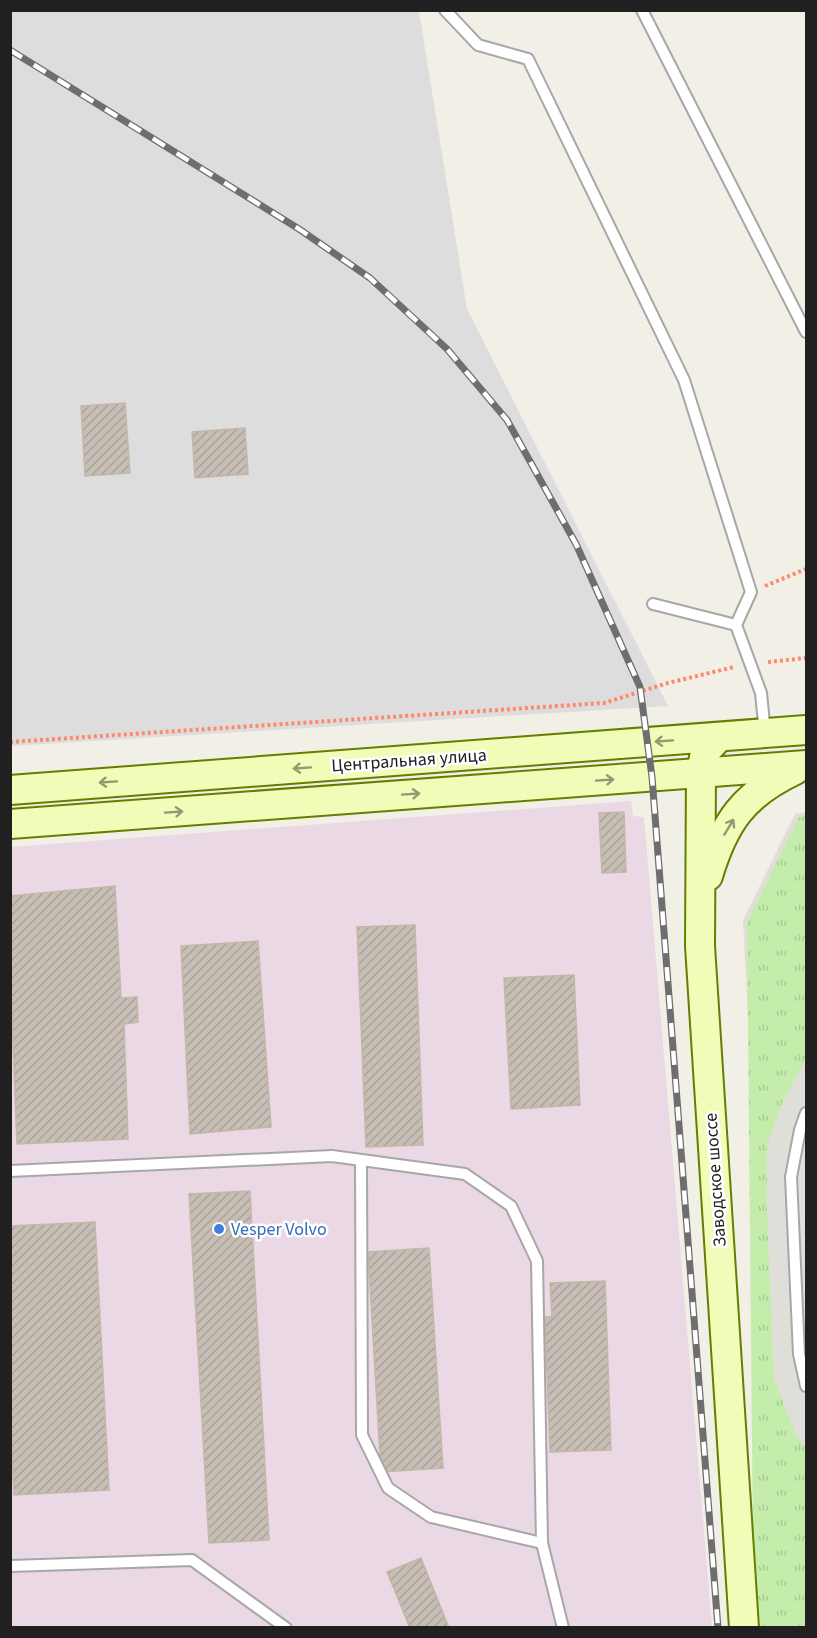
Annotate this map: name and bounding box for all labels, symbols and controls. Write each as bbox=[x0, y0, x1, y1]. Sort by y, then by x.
one-way arrow bbox=[655, 736, 675, 747]
street label: Центральная улица bbox=[331, 743, 487, 778]
one-way arrow bbox=[293, 763, 313, 774]
one-way arrow bbox=[595, 774, 614, 785]
one-way arrow bbox=[98, 777, 118, 788]
one-way arrow bbox=[400, 788, 420, 799]
one-way arrow bbox=[163, 806, 183, 817]
one-way arrow bbox=[723, 819, 735, 836]
street label: Заводское шоссе bbox=[698, 1112, 733, 1248]
place label: Vesper Volvo bbox=[231, 1217, 327, 1242]
marker: Vesper Volvo bbox=[212, 1222, 226, 1236]

